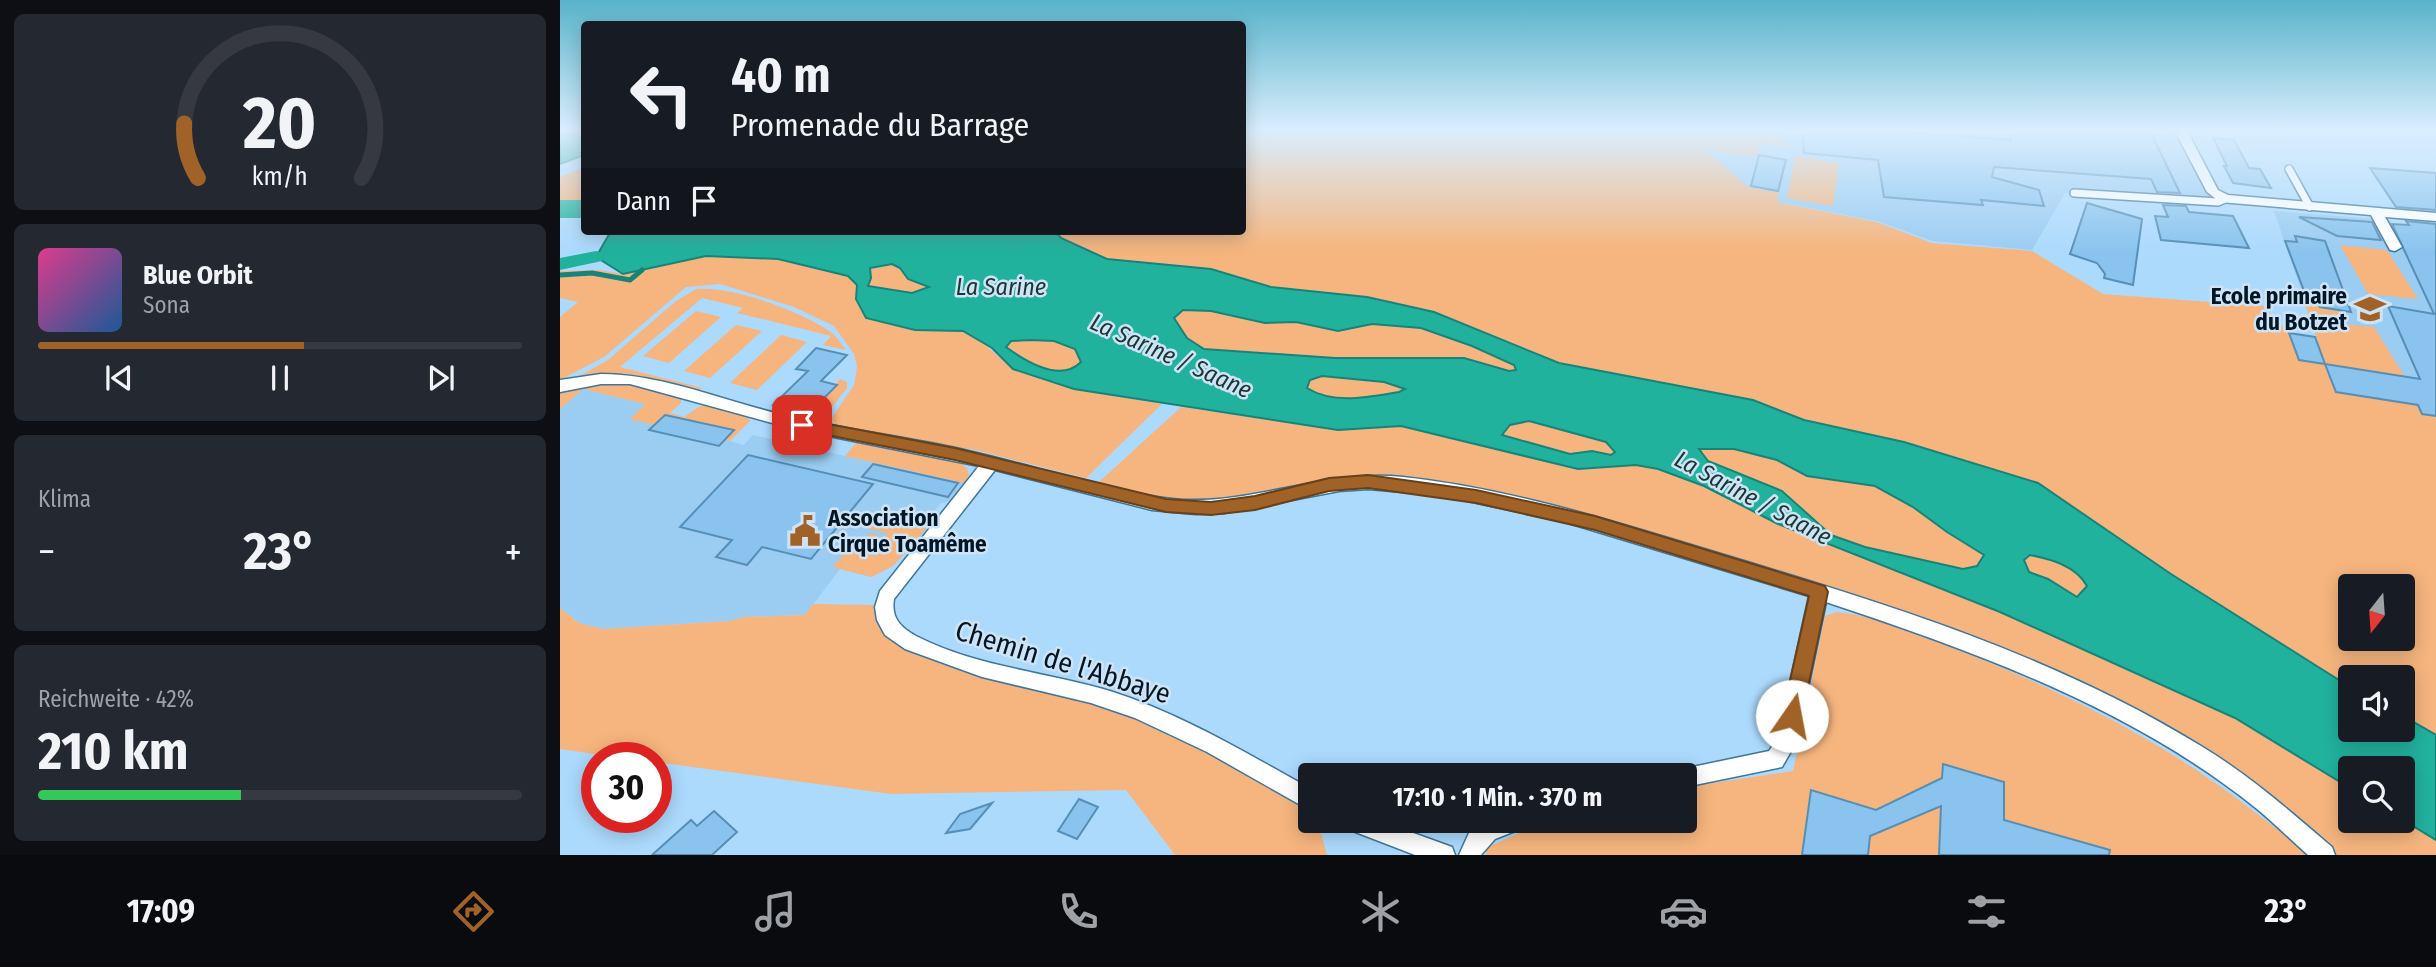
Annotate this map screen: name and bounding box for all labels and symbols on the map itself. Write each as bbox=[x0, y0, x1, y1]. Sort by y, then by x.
water label: La Sarine bbox=[956, 273, 1046, 301]
place label: Ecole primaire du Botzet bbox=[2211, 282, 2348, 336]
school or university icon: Ecole primaire du Botzet bbox=[2353, 292, 2387, 326]
water label: La Sarine / Saane bbox=[1086, 308, 1256, 404]
pin bbox=[772, 395, 832, 455]
water label: La Sarine / Saane bbox=[1670, 445, 1836, 551]
place label: Association Cirque Toamême bbox=[827, 504, 987, 558]
public building icon: Association Cirque Toamême bbox=[788, 514, 822, 548]
north arrow bbox=[2338, 574, 2415, 651]
street label: Chemin de l'Abbaye bbox=[951, 614, 1175, 710]
position arrow bbox=[1755, 679, 1829, 753]
speed limit sign: 30 bbox=[581, 742, 672, 833]

